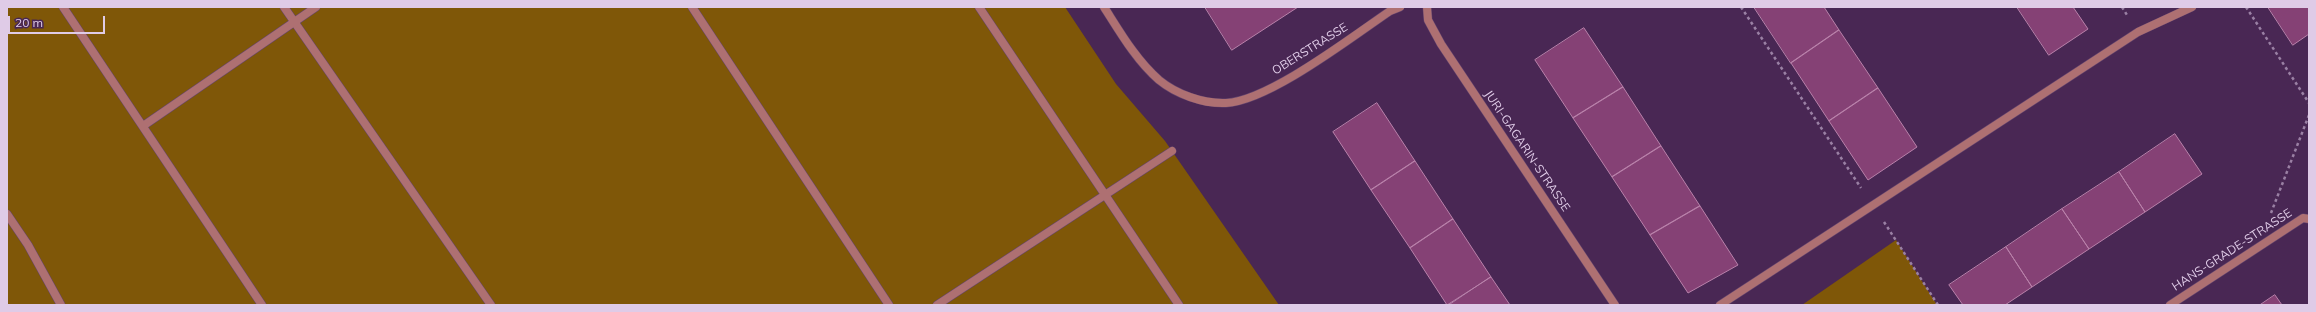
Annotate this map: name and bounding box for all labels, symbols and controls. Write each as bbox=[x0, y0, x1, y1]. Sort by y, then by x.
scale bar bbox=[10, 8, 107, 34]
text: 20 m bbox=[15, 15, 43, 30]
street label: OBERSTRASSE bbox=[1270, 20, 1350, 78]
street label: JURI-GAGARIN-STRASSE bbox=[1481, 88, 1573, 214]
street label: HANS-GRADE-STRASSE bbox=[2169, 206, 2295, 294]

